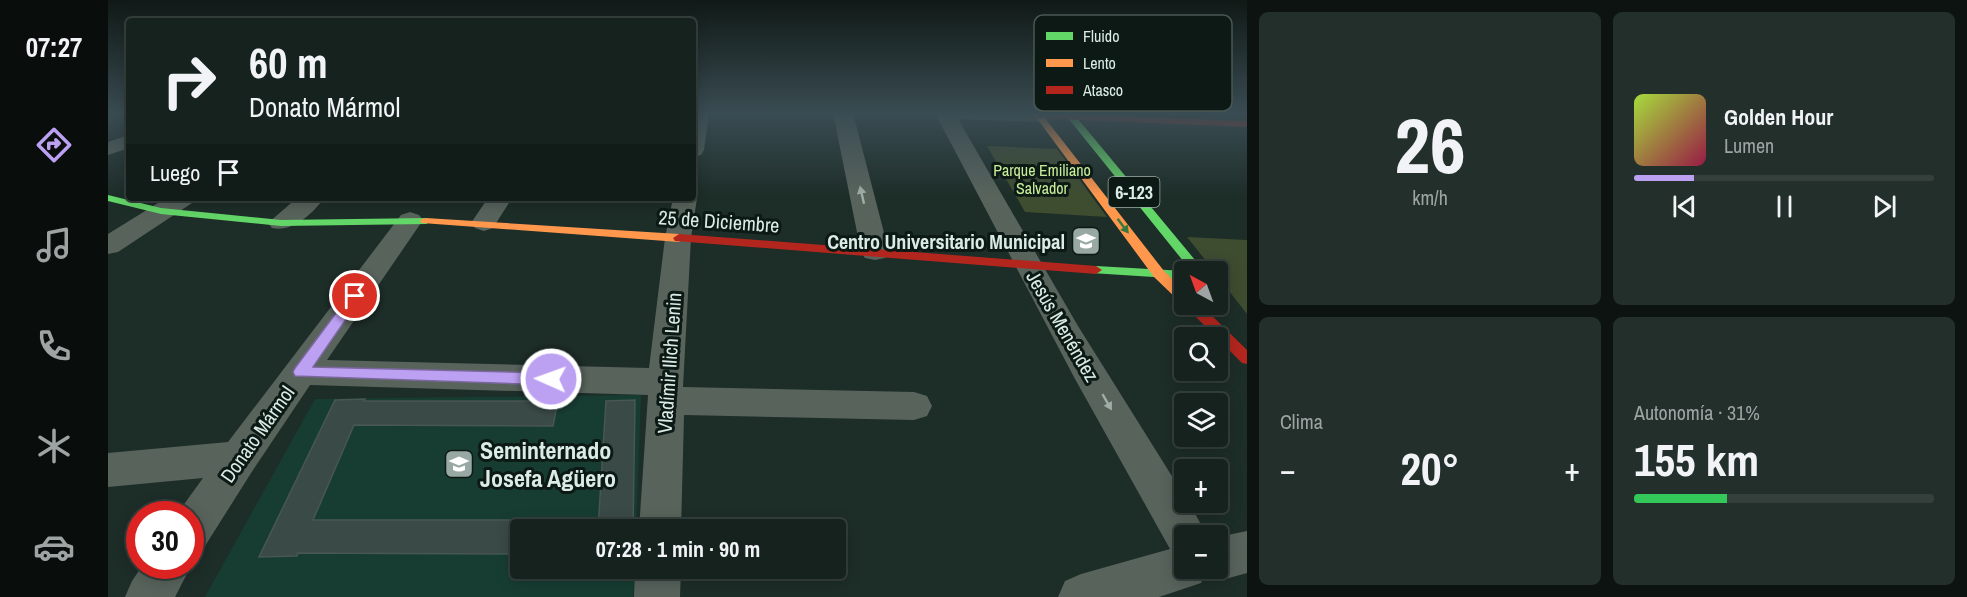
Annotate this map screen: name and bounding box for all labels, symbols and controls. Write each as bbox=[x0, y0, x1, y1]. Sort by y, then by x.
legend bbox=[1034, 15, 1232, 111]
text: Fluido bbox=[1083, 25, 1119, 47]
text: 07:27 bbox=[26, 29, 82, 65]
text: 60 m bbox=[249, 35, 328, 91]
icon: right bbox=[150, 42, 228, 120]
text: Lento bbox=[1083, 52, 1116, 74]
text: Atasco bbox=[1082, 79, 1123, 101]
text: Donato Mármol bbox=[249, 89, 400, 125]
text: 26 bbox=[1394, 92, 1466, 197]
text: Golden Hour bbox=[1724, 102, 1833, 132]
icon: directions bbox=[33, 124, 75, 166]
text: Lumen bbox=[1724, 132, 1774, 159]
icon: arrive bbox=[212, 156, 245, 189]
text: Luego bbox=[150, 158, 200, 188]
park label: Parque Emiliano Salvador bbox=[993, 159, 1091, 199]
road number: 6-123 bbox=[1108, 177, 1160, 207]
text: km/h bbox=[1412, 184, 1448, 211]
one-way arrow bbox=[857, 185, 866, 204]
icon: previous bbox=[1668, 190, 1701, 223]
icon: pause bbox=[1768, 190, 1801, 223]
icon: next bbox=[1868, 190, 1901, 223]
street label: 25 de Diciembre bbox=[658, 203, 780, 239]
one-way arrow bbox=[1117, 219, 1129, 234]
icon: music bbox=[33, 224, 75, 266]
school or university icon: Centro Universitario Municipal bbox=[1070, 225, 1102, 257]
place label: Centro Universitario Municipal bbox=[827, 228, 1065, 255]
north arrow bbox=[1174, 261, 1228, 315]
map controls bbox=[1174, 261, 1228, 579]
street label: Jesús Menéndez bbox=[1020, 266, 1106, 386]
pin bbox=[329, 270, 380, 321]
icon: arrive bbox=[338, 279, 371, 312]
street label: Vladímir Ilich Lenin bbox=[651, 292, 687, 434]
icon: phone bbox=[33, 325, 75, 367]
button: search bbox=[1174, 327, 1228, 381]
position arrow bbox=[519, 347, 583, 411]
street label: Donato Mármol bbox=[214, 380, 300, 488]
button: layers bbox=[1174, 393, 1228, 447]
one-way arrow bbox=[1101, 394, 1111, 411]
text: Autonomía · 31% bbox=[1634, 399, 1760, 426]
text: Clima bbox=[1280, 408, 1323, 435]
icon: climate bbox=[33, 425, 75, 467]
text: 155 km bbox=[1634, 429, 1759, 490]
place label: Seminternado Josefa Agüero bbox=[480, 434, 616, 494]
text: 20° bbox=[1400, 438, 1460, 499]
text: − bbox=[1280, 447, 1296, 491]
text: + bbox=[1564, 447, 1580, 491]
school or university icon: Seminternado Josefa Agüero bbox=[443, 448, 475, 480]
button: + bbox=[1174, 459, 1228, 513]
speed limit sign: 30 bbox=[126, 501, 204, 579]
button: − bbox=[1174, 525, 1228, 579]
icon: car bbox=[33, 526, 75, 568]
text: 07:28 · 1 min · 90 m bbox=[596, 534, 760, 564]

